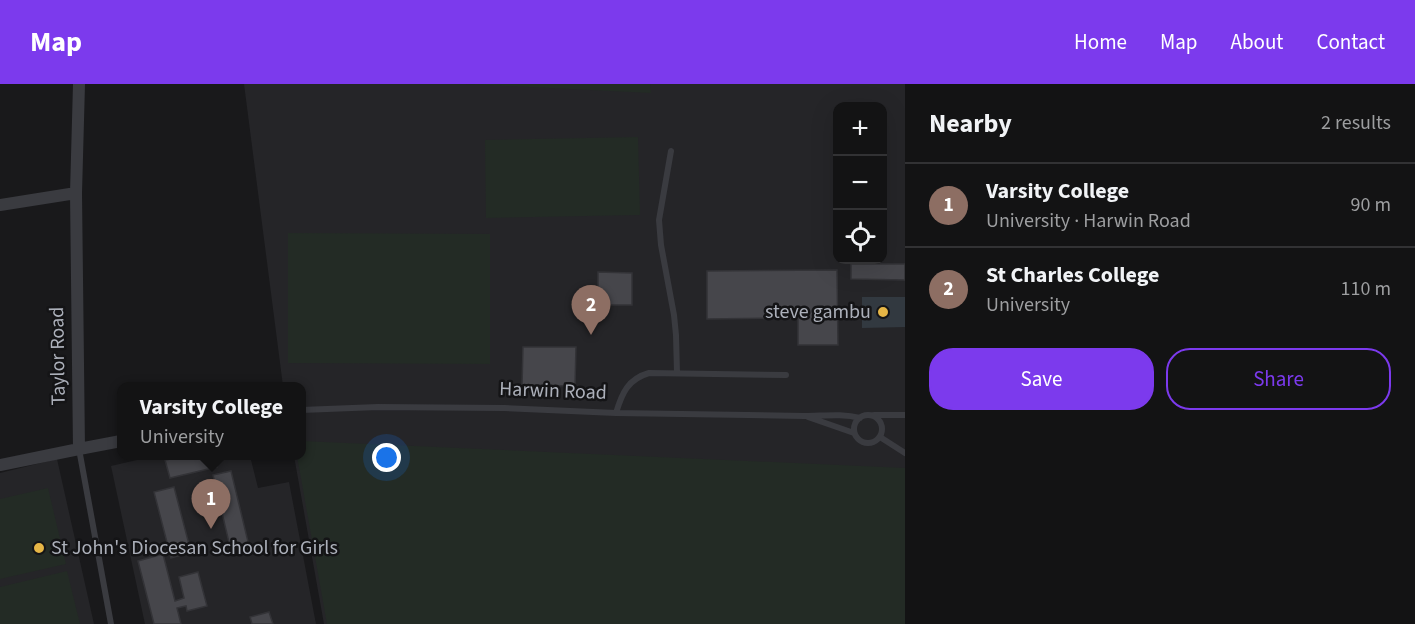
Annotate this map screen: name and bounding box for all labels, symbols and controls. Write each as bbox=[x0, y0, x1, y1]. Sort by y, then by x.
text: Map bbox=[30, 22, 82, 62]
text: Home bbox=[1074, 27, 1127, 57]
text: Map bbox=[1160, 27, 1198, 57]
text: About bbox=[1231, 27, 1283, 57]
text: Contact bbox=[1316, 27, 1385, 57]
map controls bbox=[833, 102, 887, 264]
button: + bbox=[833, 102, 887, 156]
text: Nearby bbox=[929, 105, 1012, 142]
text: 2 results bbox=[1321, 109, 1391, 137]
button: − bbox=[833, 156, 887, 210]
text: Varsity College bbox=[986, 175, 1129, 207]
text: 1 bbox=[943, 191, 954, 219]
text: 90 m bbox=[1351, 191, 1391, 219]
text: University · Harwin Road bbox=[986, 207, 1191, 235]
button: locate bbox=[833, 210, 887, 264]
text: St Charles College bbox=[986, 259, 1160, 291]
text: 2 bbox=[943, 275, 954, 303]
text: 110 m bbox=[1341, 275, 1391, 303]
pin: 2 bbox=[572, 286, 610, 335]
text: University bbox=[986, 291, 1070, 319]
place label: steve gambu bbox=[765, 298, 871, 326]
marker: steve gambu bbox=[876, 305, 890, 319]
street label: Taylor Road bbox=[43, 307, 73, 405]
button: Save bbox=[929, 348, 1154, 410]
button: Share bbox=[1166, 348, 1391, 410]
street label: Harwin Road bbox=[499, 375, 607, 407]
popup bbox=[117, 382, 306, 460]
text: Varsity College bbox=[140, 391, 283, 423]
text: University bbox=[140, 423, 224, 451]
your location bbox=[372, 443, 401, 472]
pin: 1 bbox=[192, 480, 230, 529]
place label: St John's Diocesan School for Girls bbox=[51, 534, 338, 562]
marker: St John's Diocesan School for Girls bbox=[32, 541, 46, 555]

